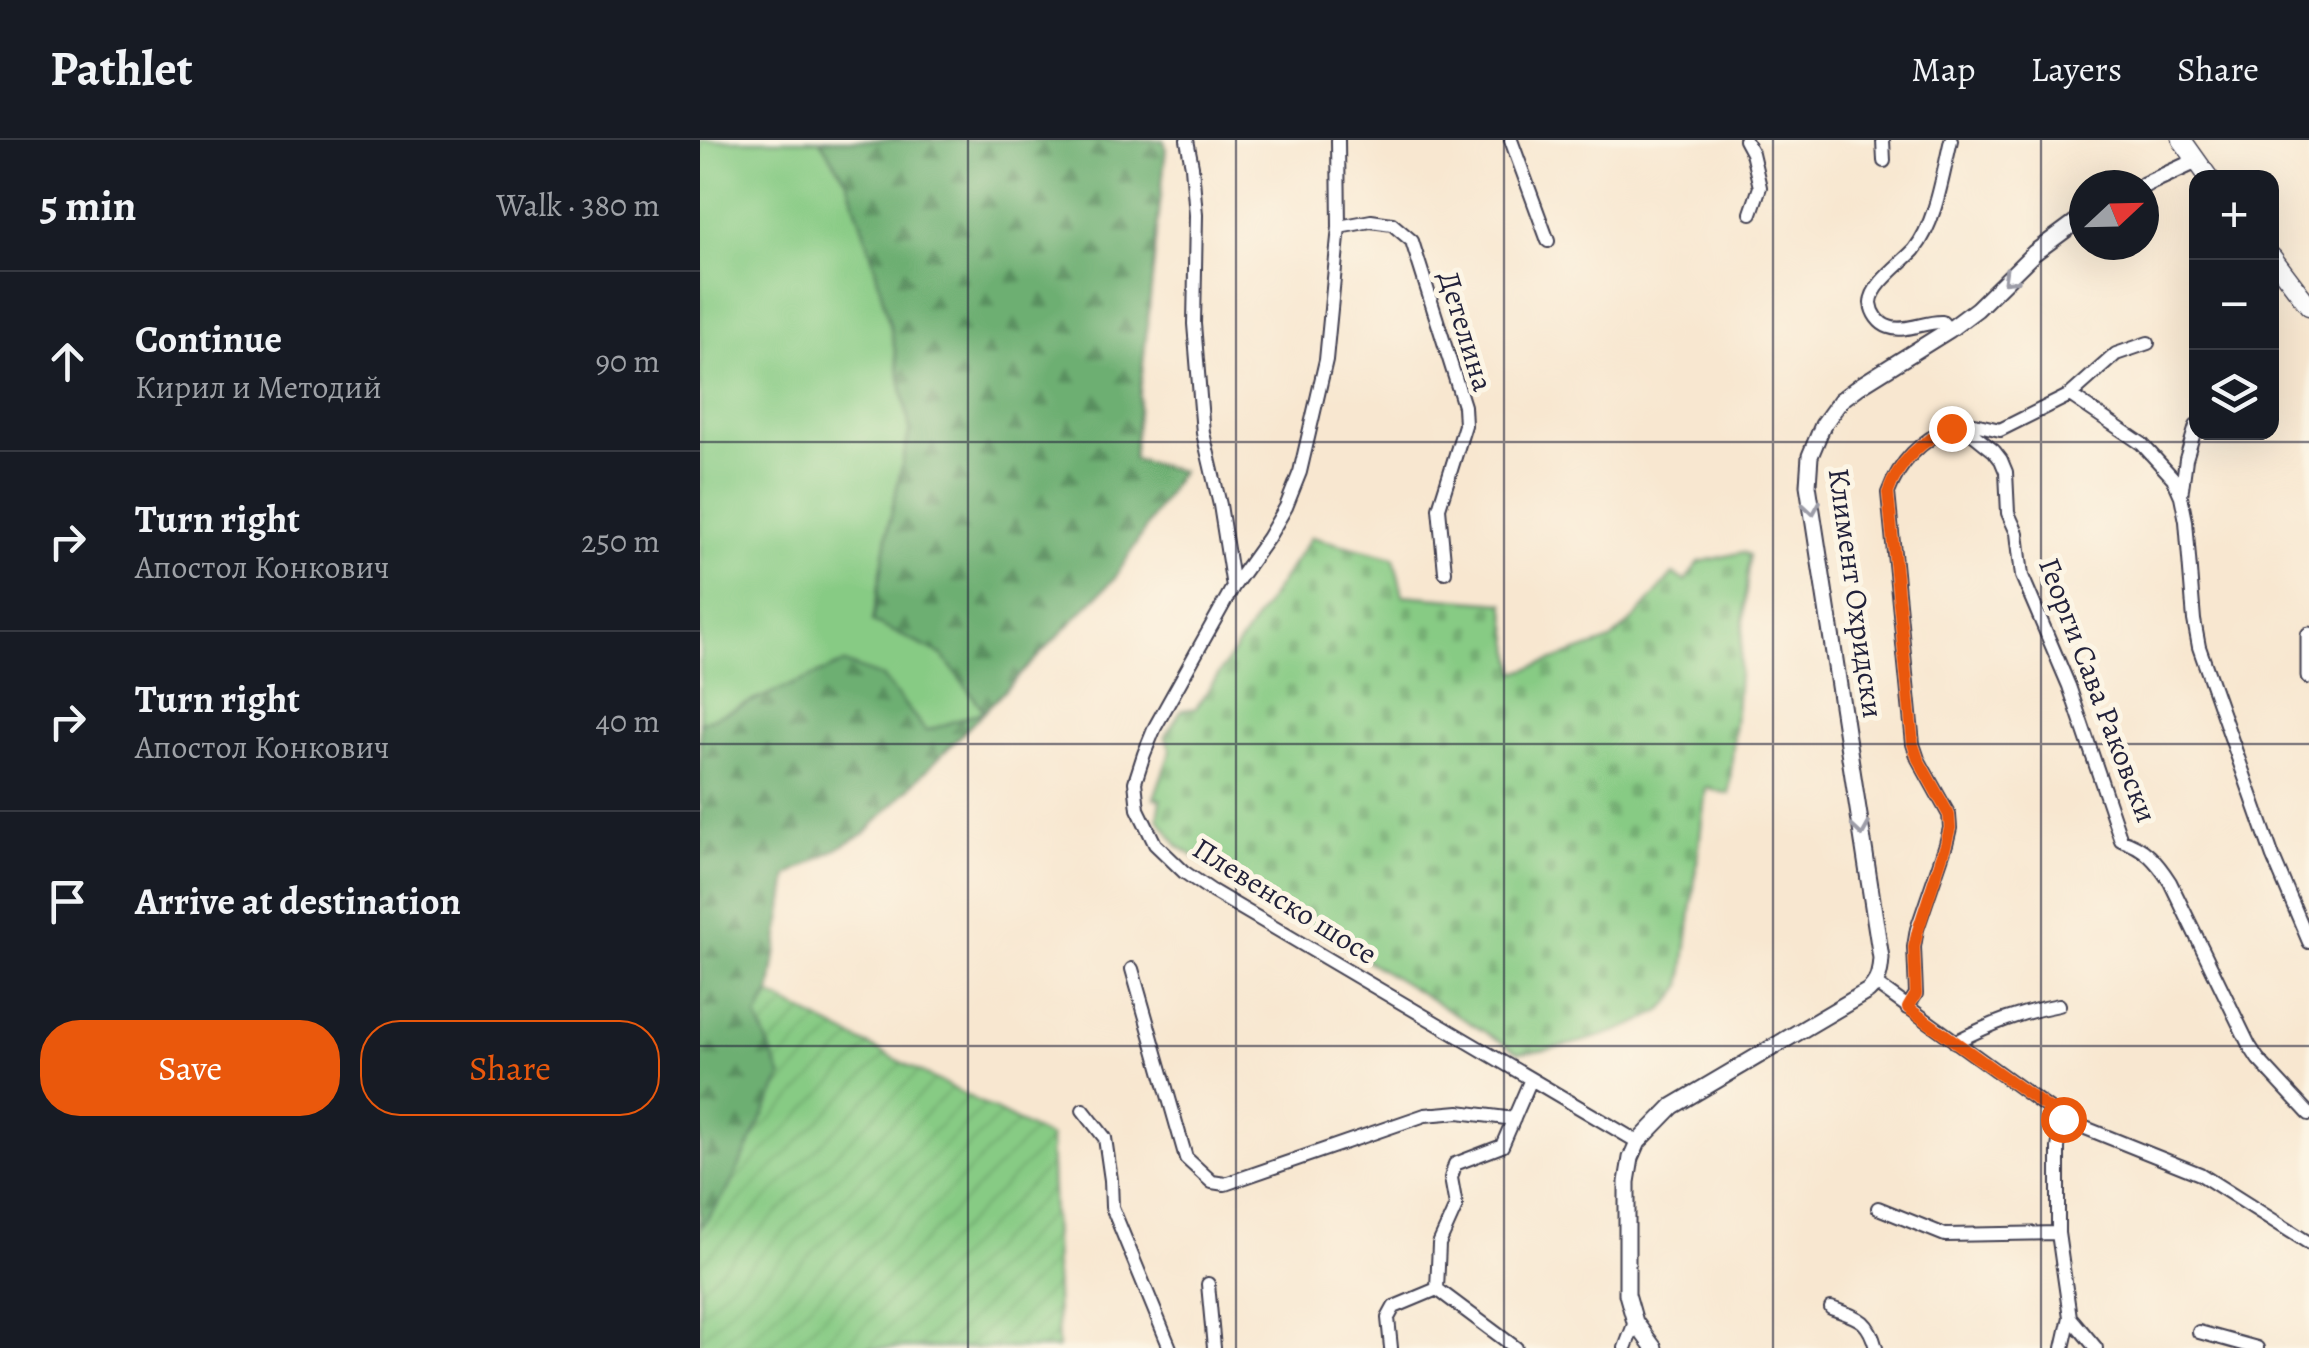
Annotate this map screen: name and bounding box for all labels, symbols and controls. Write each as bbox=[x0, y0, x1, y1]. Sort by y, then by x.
text: Pathlet bbox=[50, 36, 193, 102]
text: Map bbox=[1911, 45, 1975, 93]
text: Layers bbox=[2030, 45, 2122, 93]
text: Share bbox=[2177, 45, 2259, 93]
north arrow bbox=[2069, 170, 2159, 260]
map controls bbox=[2189, 170, 2279, 440]
button: + bbox=[2189, 170, 2279, 260]
text: 5 min bbox=[40, 177, 136, 234]
text: Walk · 380 m bbox=[496, 183, 660, 227]
button: − bbox=[2189, 260, 2279, 350]
street label: Детелина bbox=[1429, 266, 1503, 396]
one-way arrow bbox=[2002, 266, 2020, 284]
text: Continue bbox=[135, 313, 282, 365]
icon: ahead bbox=[40, 334, 95, 389]
text: 90 m bbox=[595, 339, 660, 383]
button: layers bbox=[2189, 350, 2279, 440]
text: Кирил и Методий bbox=[135, 365, 382, 409]
route end bbox=[1929, 406, 1975, 452]
street label: Климент Охридски bbox=[1819, 466, 1893, 720]
text: Turn right bbox=[135, 493, 300, 545]
one-way arrow bbox=[1800, 500, 1821, 516]
icon: right bbox=[40, 514, 95, 569]
text: 250 m bbox=[581, 519, 660, 563]
text: Апостол Конкович bbox=[135, 545, 390, 589]
street label: Георги Сава Раковски bbox=[2029, 552, 2167, 828]
text: Turn right bbox=[135, 673, 300, 725]
icon: right bbox=[40, 694, 95, 749]
text: 40 m bbox=[595, 699, 660, 743]
text: Апостол Конкович bbox=[135, 725, 390, 769]
one-way arrow bbox=[1850, 821, 1871, 837]
street label: Плевенско шосе bbox=[1185, 828, 1385, 974]
icon: arrive bbox=[40, 874, 95, 929]
text: Arrive at destination bbox=[135, 875, 461, 927]
button: Save bbox=[40, 1020, 340, 1116]
button: Share bbox=[360, 1020, 660, 1116]
route start bbox=[2041, 1097, 2087, 1143]

